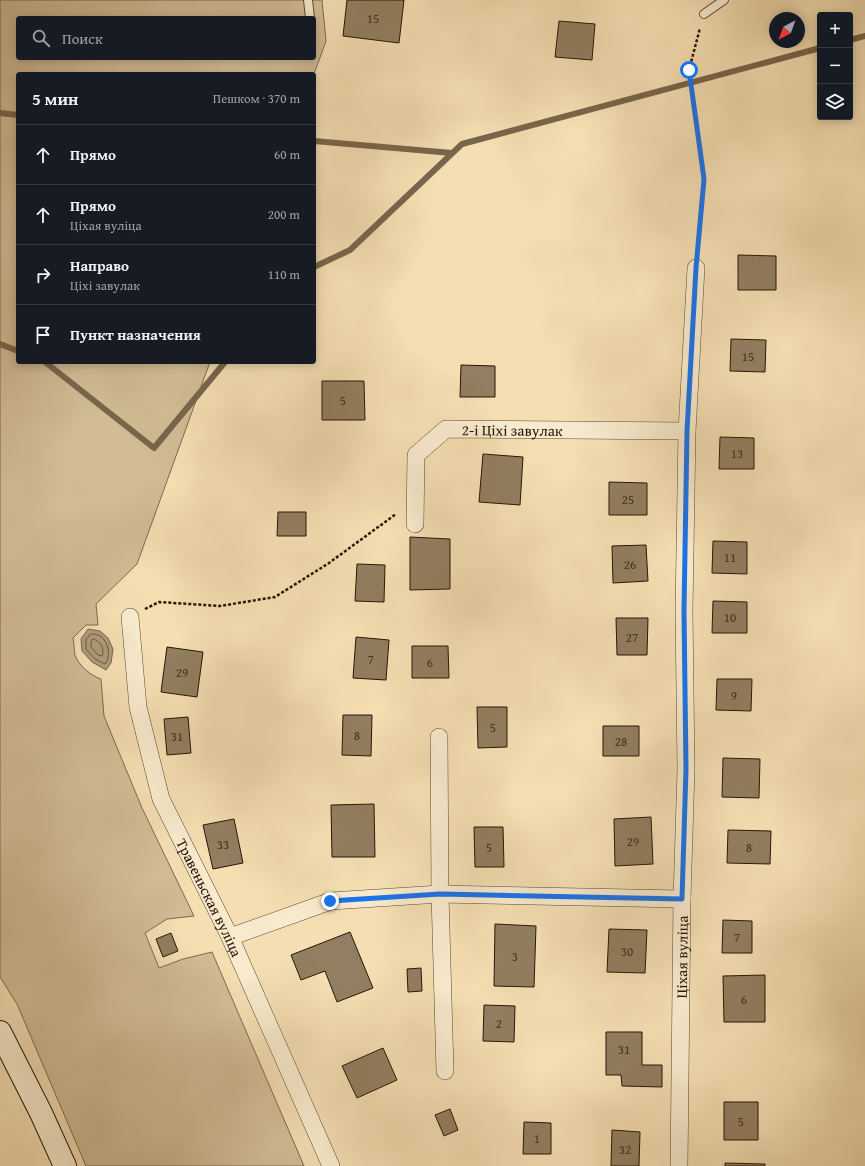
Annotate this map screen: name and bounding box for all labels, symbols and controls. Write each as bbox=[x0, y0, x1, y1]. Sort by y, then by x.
house number: 15 bbox=[367, 9, 379, 28]
north arrow bbox=[769, 12, 805, 48]
map controls bbox=[817, 12, 853, 120]
button: + bbox=[817, 12, 853, 48]
search box bbox=[16, 16, 316, 60]
icon: search bbox=[30, 27, 52, 49]
text: Поиск bbox=[62, 28, 103, 49]
button: − bbox=[817, 48, 853, 84]
route start bbox=[680, 61, 698, 79]
button: layers bbox=[817, 84, 853, 120]
text: 5 мин bbox=[32, 86, 78, 111]
text: Пешком · 370 m bbox=[213, 89, 300, 108]
icon: ahead bbox=[32, 144, 54, 166]
text: Прямо bbox=[70, 144, 116, 165]
text: 60 m bbox=[274, 145, 300, 164]
text: Прямо bbox=[70, 195, 116, 216]
icon: ahead bbox=[32, 204, 54, 226]
text: 200 m bbox=[268, 205, 300, 224]
text: Ціхая вуліца bbox=[70, 216, 142, 235]
text: Направо bbox=[70, 255, 129, 276]
icon: right bbox=[32, 264, 54, 286]
text: 110 m bbox=[268, 265, 300, 284]
text: Ціхі завулак bbox=[70, 276, 140, 295]
icon: arrive bbox=[32, 324, 54, 346]
text: Пункт назначения bbox=[70, 324, 201, 345]
house number: 15 bbox=[742, 347, 754, 366]
house number: 5 bbox=[340, 391, 346, 410]
street label: 2-і Ціхі завулак bbox=[462, 419, 563, 440]
house number: 13 bbox=[731, 444, 743, 463]
house number: 25 bbox=[622, 490, 634, 509]
house number: 11 bbox=[724, 548, 736, 567]
house number: 26 bbox=[624, 555, 636, 574]
house number: 10 bbox=[724, 608, 736, 627]
house number: 27 bbox=[626, 628, 638, 647]
house number: 7 bbox=[368, 650, 374, 669]
house number: 6 bbox=[427, 653, 433, 672]
house number: 29 bbox=[176, 663, 188, 682]
house number: 9 bbox=[731, 686, 737, 705]
house number: 5 bbox=[490, 718, 496, 737]
house number: 8 bbox=[354, 726, 360, 745]
house number: 31 bbox=[171, 727, 183, 746]
house number: 28 bbox=[615, 732, 627, 751]
house number: 29 bbox=[627, 832, 639, 851]
street label: Травеньская вуліца bbox=[172, 835, 248, 961]
house number: 33 bbox=[217, 835, 229, 854]
house number: 5 bbox=[486, 838, 492, 857]
house number: 8 bbox=[746, 838, 752, 857]
route end bbox=[321, 892, 339, 910]
street label: Ціхая вуліца bbox=[670, 915, 692, 999]
house number: 7 bbox=[734, 928, 740, 947]
house number: 30 bbox=[621, 942, 633, 961]
house number: 3 bbox=[512, 947, 518, 966]
house number: 6 bbox=[741, 990, 747, 1009]
house number: 2 bbox=[496, 1014, 502, 1033]
house number: 31 bbox=[618, 1040, 630, 1059]
house number: 5 bbox=[738, 1112, 744, 1131]
house number: 1 bbox=[534, 1129, 540, 1148]
house number: 32 bbox=[619, 1140, 631, 1159]

